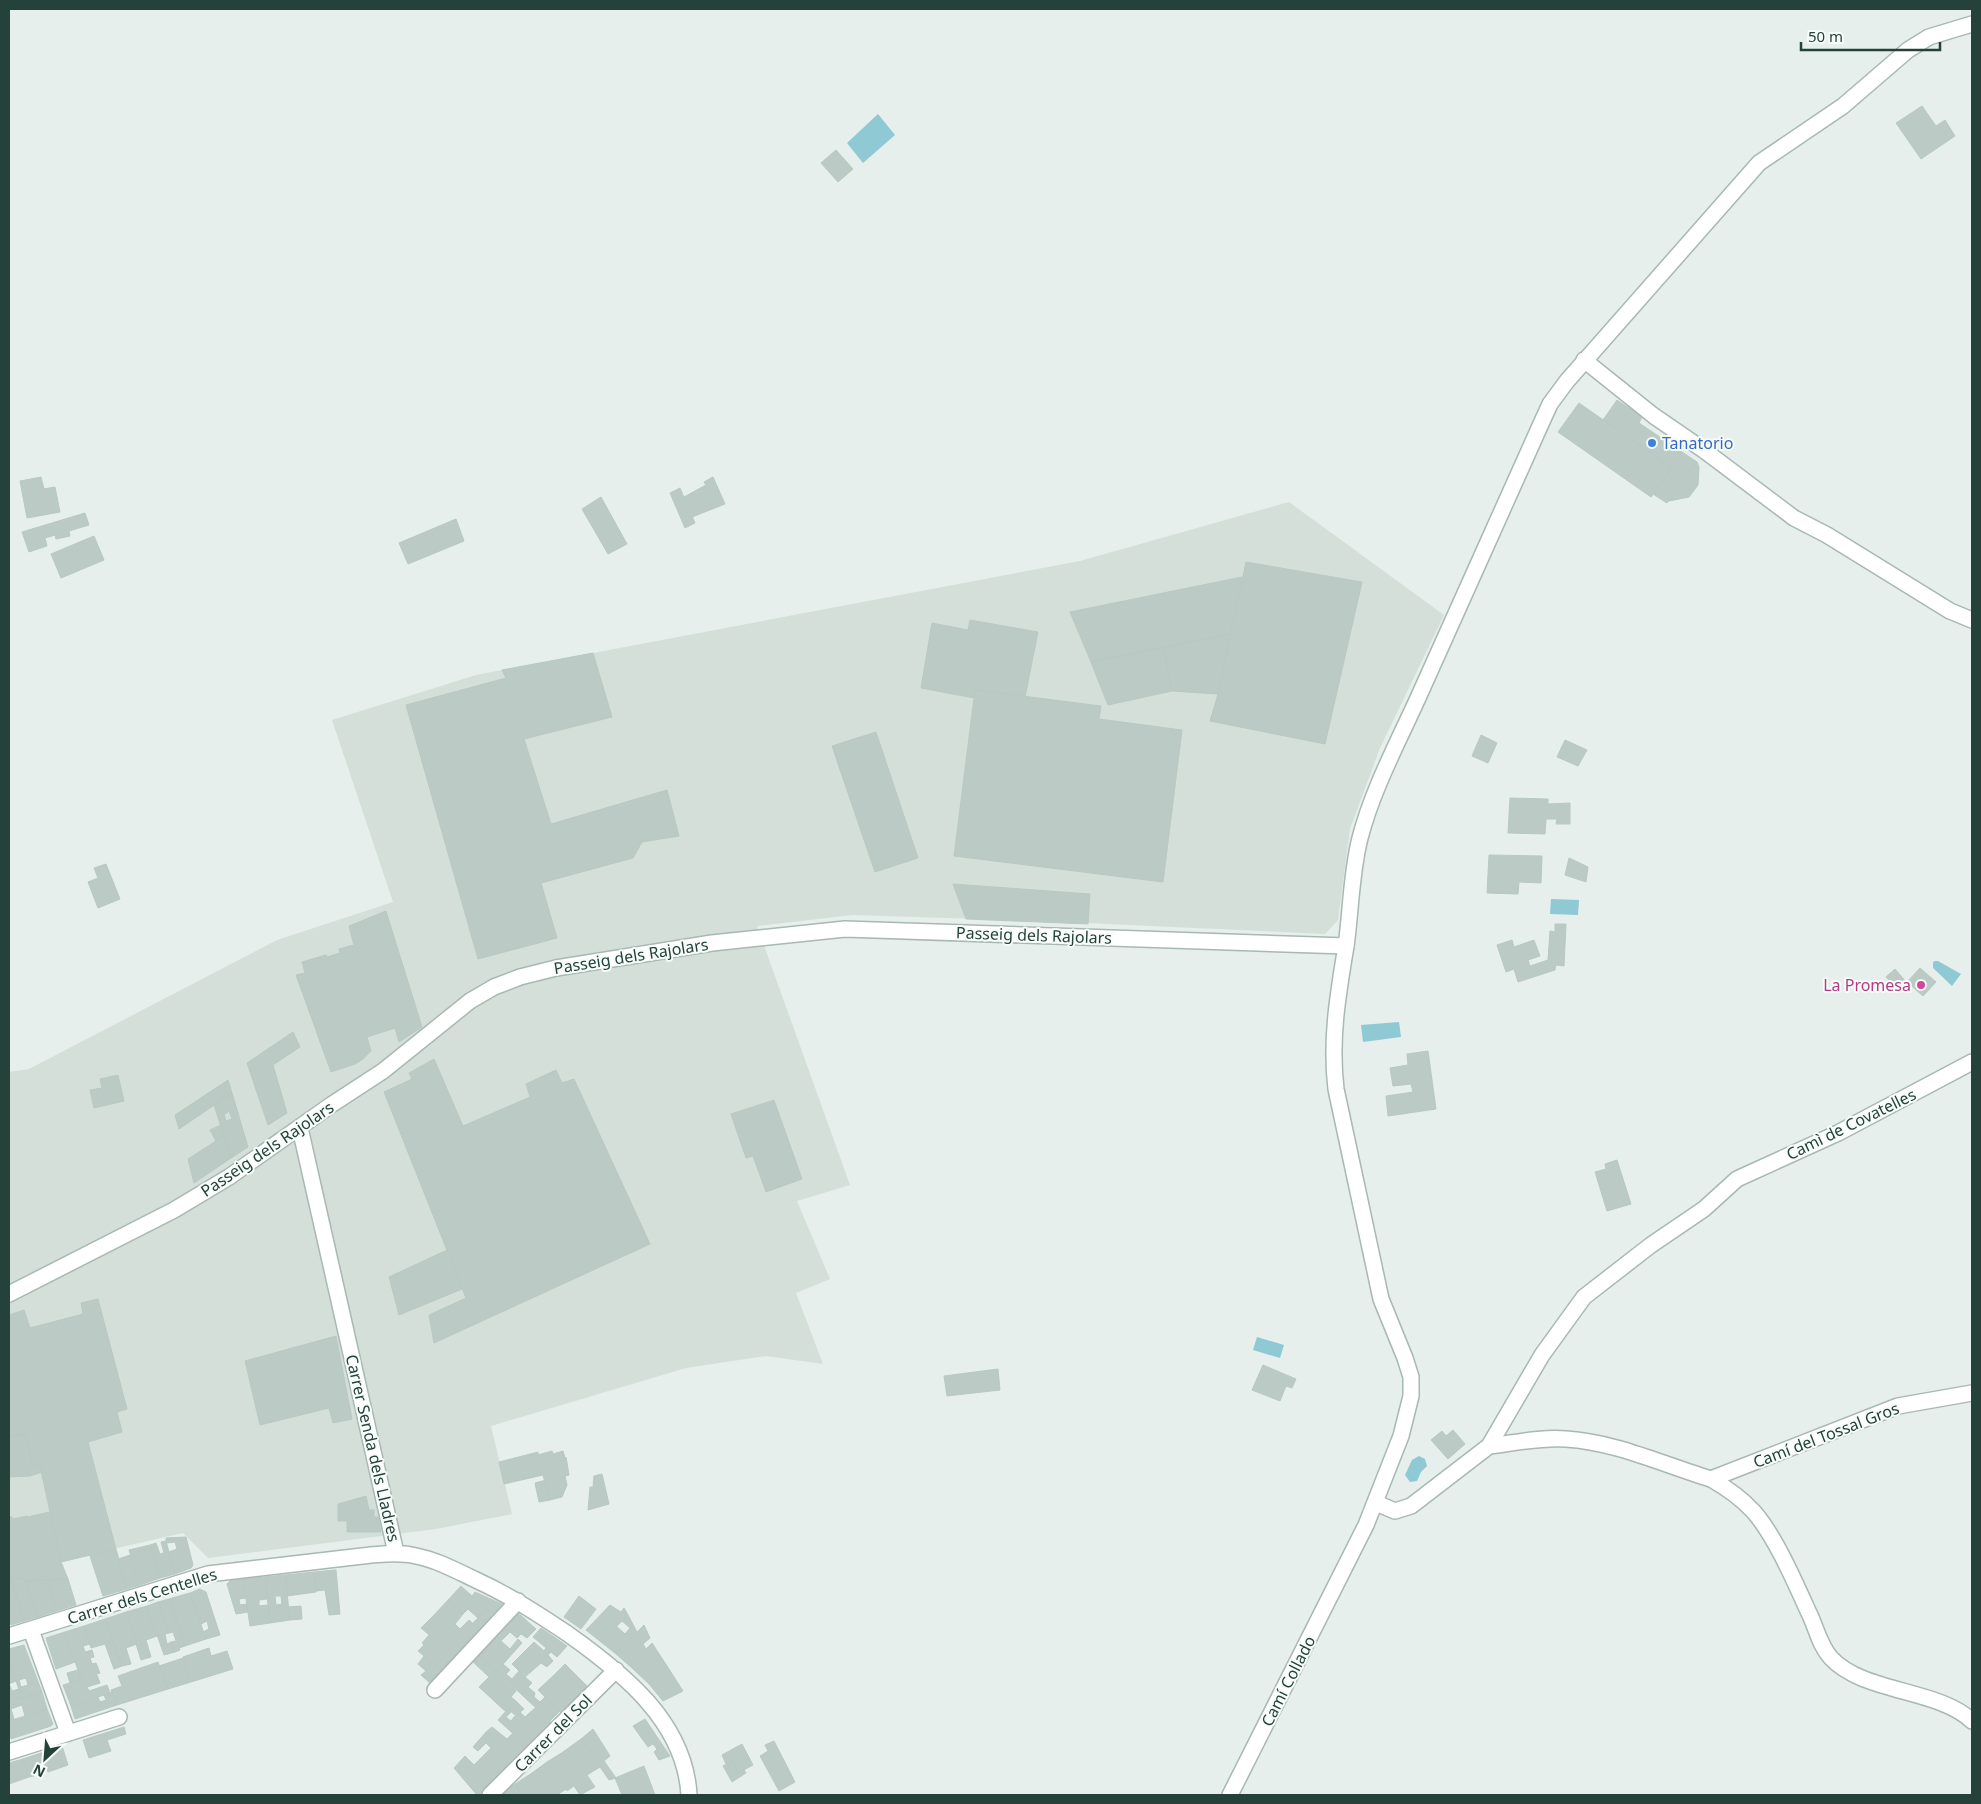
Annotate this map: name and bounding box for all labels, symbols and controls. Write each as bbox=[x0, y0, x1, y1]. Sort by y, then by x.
scale bar bbox=[1801, 20, 1940, 52]
text: 50 m bbox=[1808, 26, 1843, 46]
place label: Tanatorio bbox=[1662, 432, 1733, 454]
marker: Tanatorio bbox=[1646, 437, 1658, 449]
street label: Passeig dels Rajolars bbox=[956, 921, 1112, 949]
street label: Passeig dels Rajolars bbox=[552, 933, 710, 979]
place label: La Promesa bbox=[1823, 974, 1911, 996]
marker: La Promesa bbox=[1915, 979, 1927, 991]
street label: Camì de Covatelles bbox=[1783, 1083, 1919, 1165]
street label: Passeig dels Rajolars bbox=[196, 1096, 338, 1202]
street label: Carrer Senda dels Lladres bbox=[341, 1352, 405, 1544]
street label: Camí del Tossal Gros bbox=[1750, 1397, 1902, 1473]
street label: Carrer dels Centelles bbox=[64, 1563, 220, 1629]
street label: Camí Collado bbox=[1256, 1632, 1320, 1730]
street label: Carrer del Sol bbox=[509, 1689, 597, 1777]
north arrow bbox=[20, 1734, 70, 1784]
text: N bbox=[30, 1760, 48, 1782]

